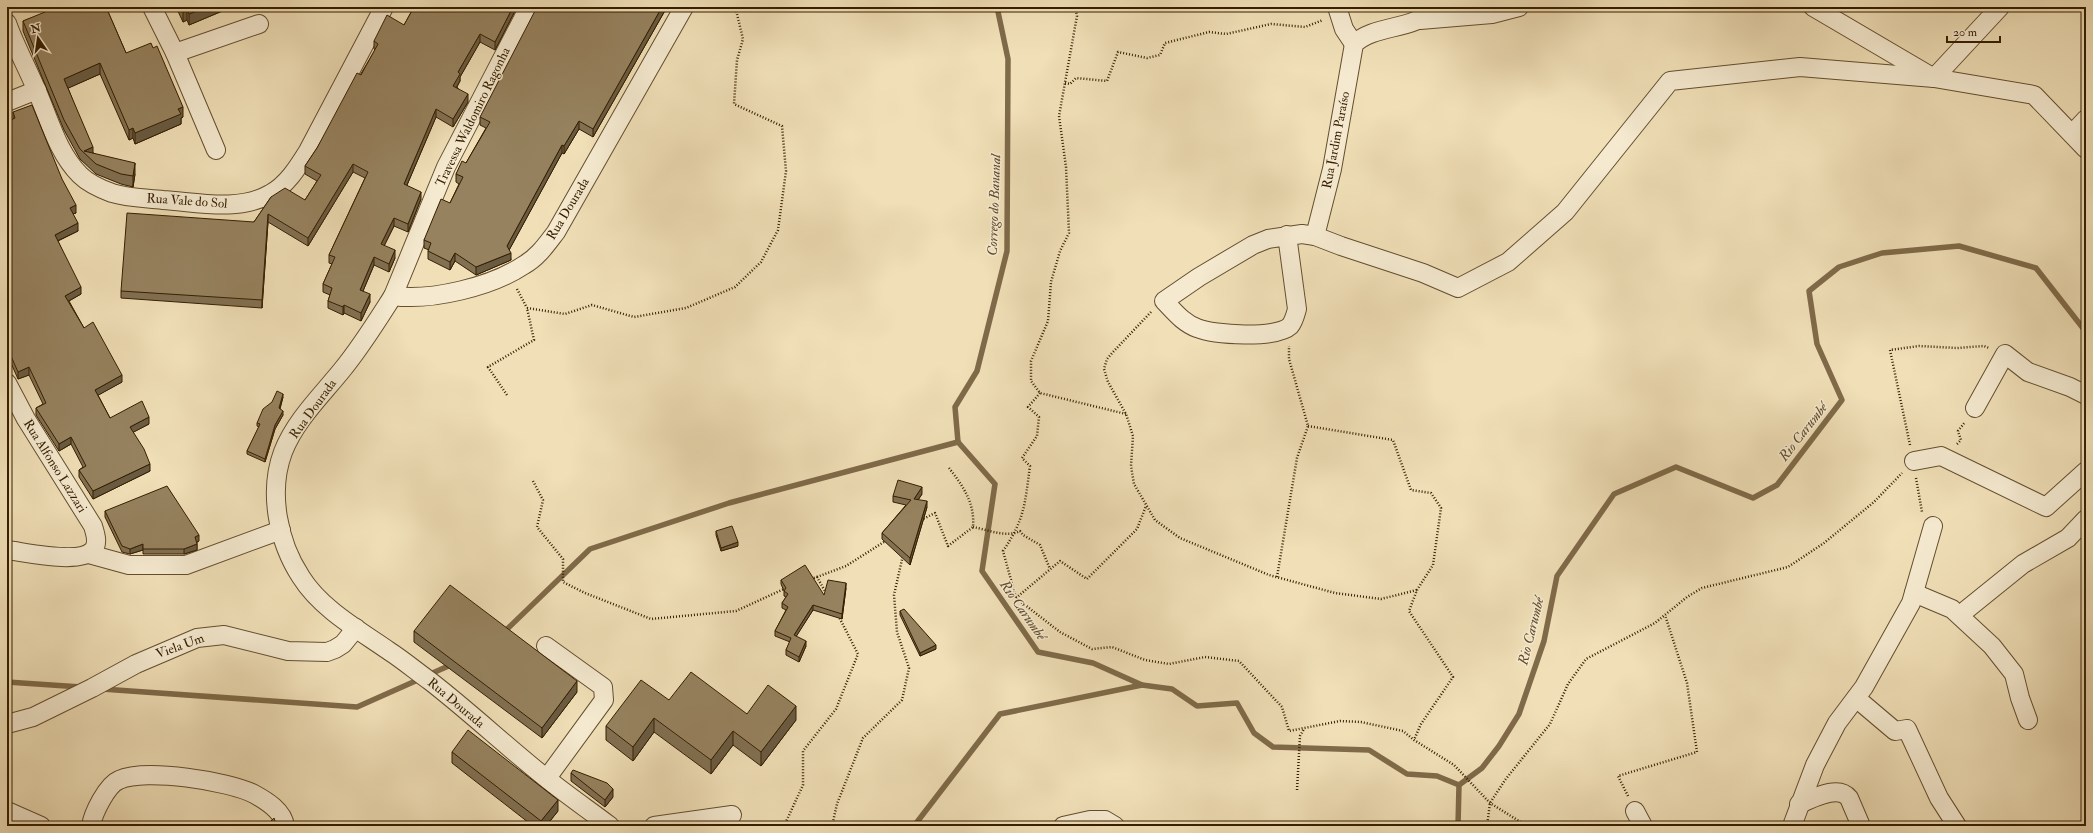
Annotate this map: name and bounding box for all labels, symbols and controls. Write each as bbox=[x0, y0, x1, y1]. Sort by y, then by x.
north arrow bbox=[18, 18, 58, 58]
scale bar bbox=[1947, 18, 2000, 44]
text: N bbox=[29, 21, 43, 36]
text: 20 m bbox=[1953, 25, 1978, 40]
street label: Travessa Waldomiro Ragonha bbox=[432, 44, 514, 189]
street label: Rua Jardim Paraíso bbox=[1319, 90, 1353, 190]
water label: Corrego do Bananal bbox=[984, 152, 1004, 256]
street label: Rua Dourada bbox=[543, 175, 593, 243]
street label: Rua Vale do Sol bbox=[146, 190, 229, 212]
street label: Rua Dourada bbox=[286, 376, 340, 442]
water label: Rio Carumbé bbox=[1774, 398, 1832, 465]
street label: Rua Alfonso Lazzari bbox=[20, 416, 90, 516]
water label: Rio Carumbé bbox=[996, 576, 1051, 645]
water label: Rio Carumbé bbox=[1514, 593, 1548, 668]
street label: Viela Um bbox=[154, 630, 206, 662]
street label: Rua Dourada bbox=[424, 675, 488, 732]

